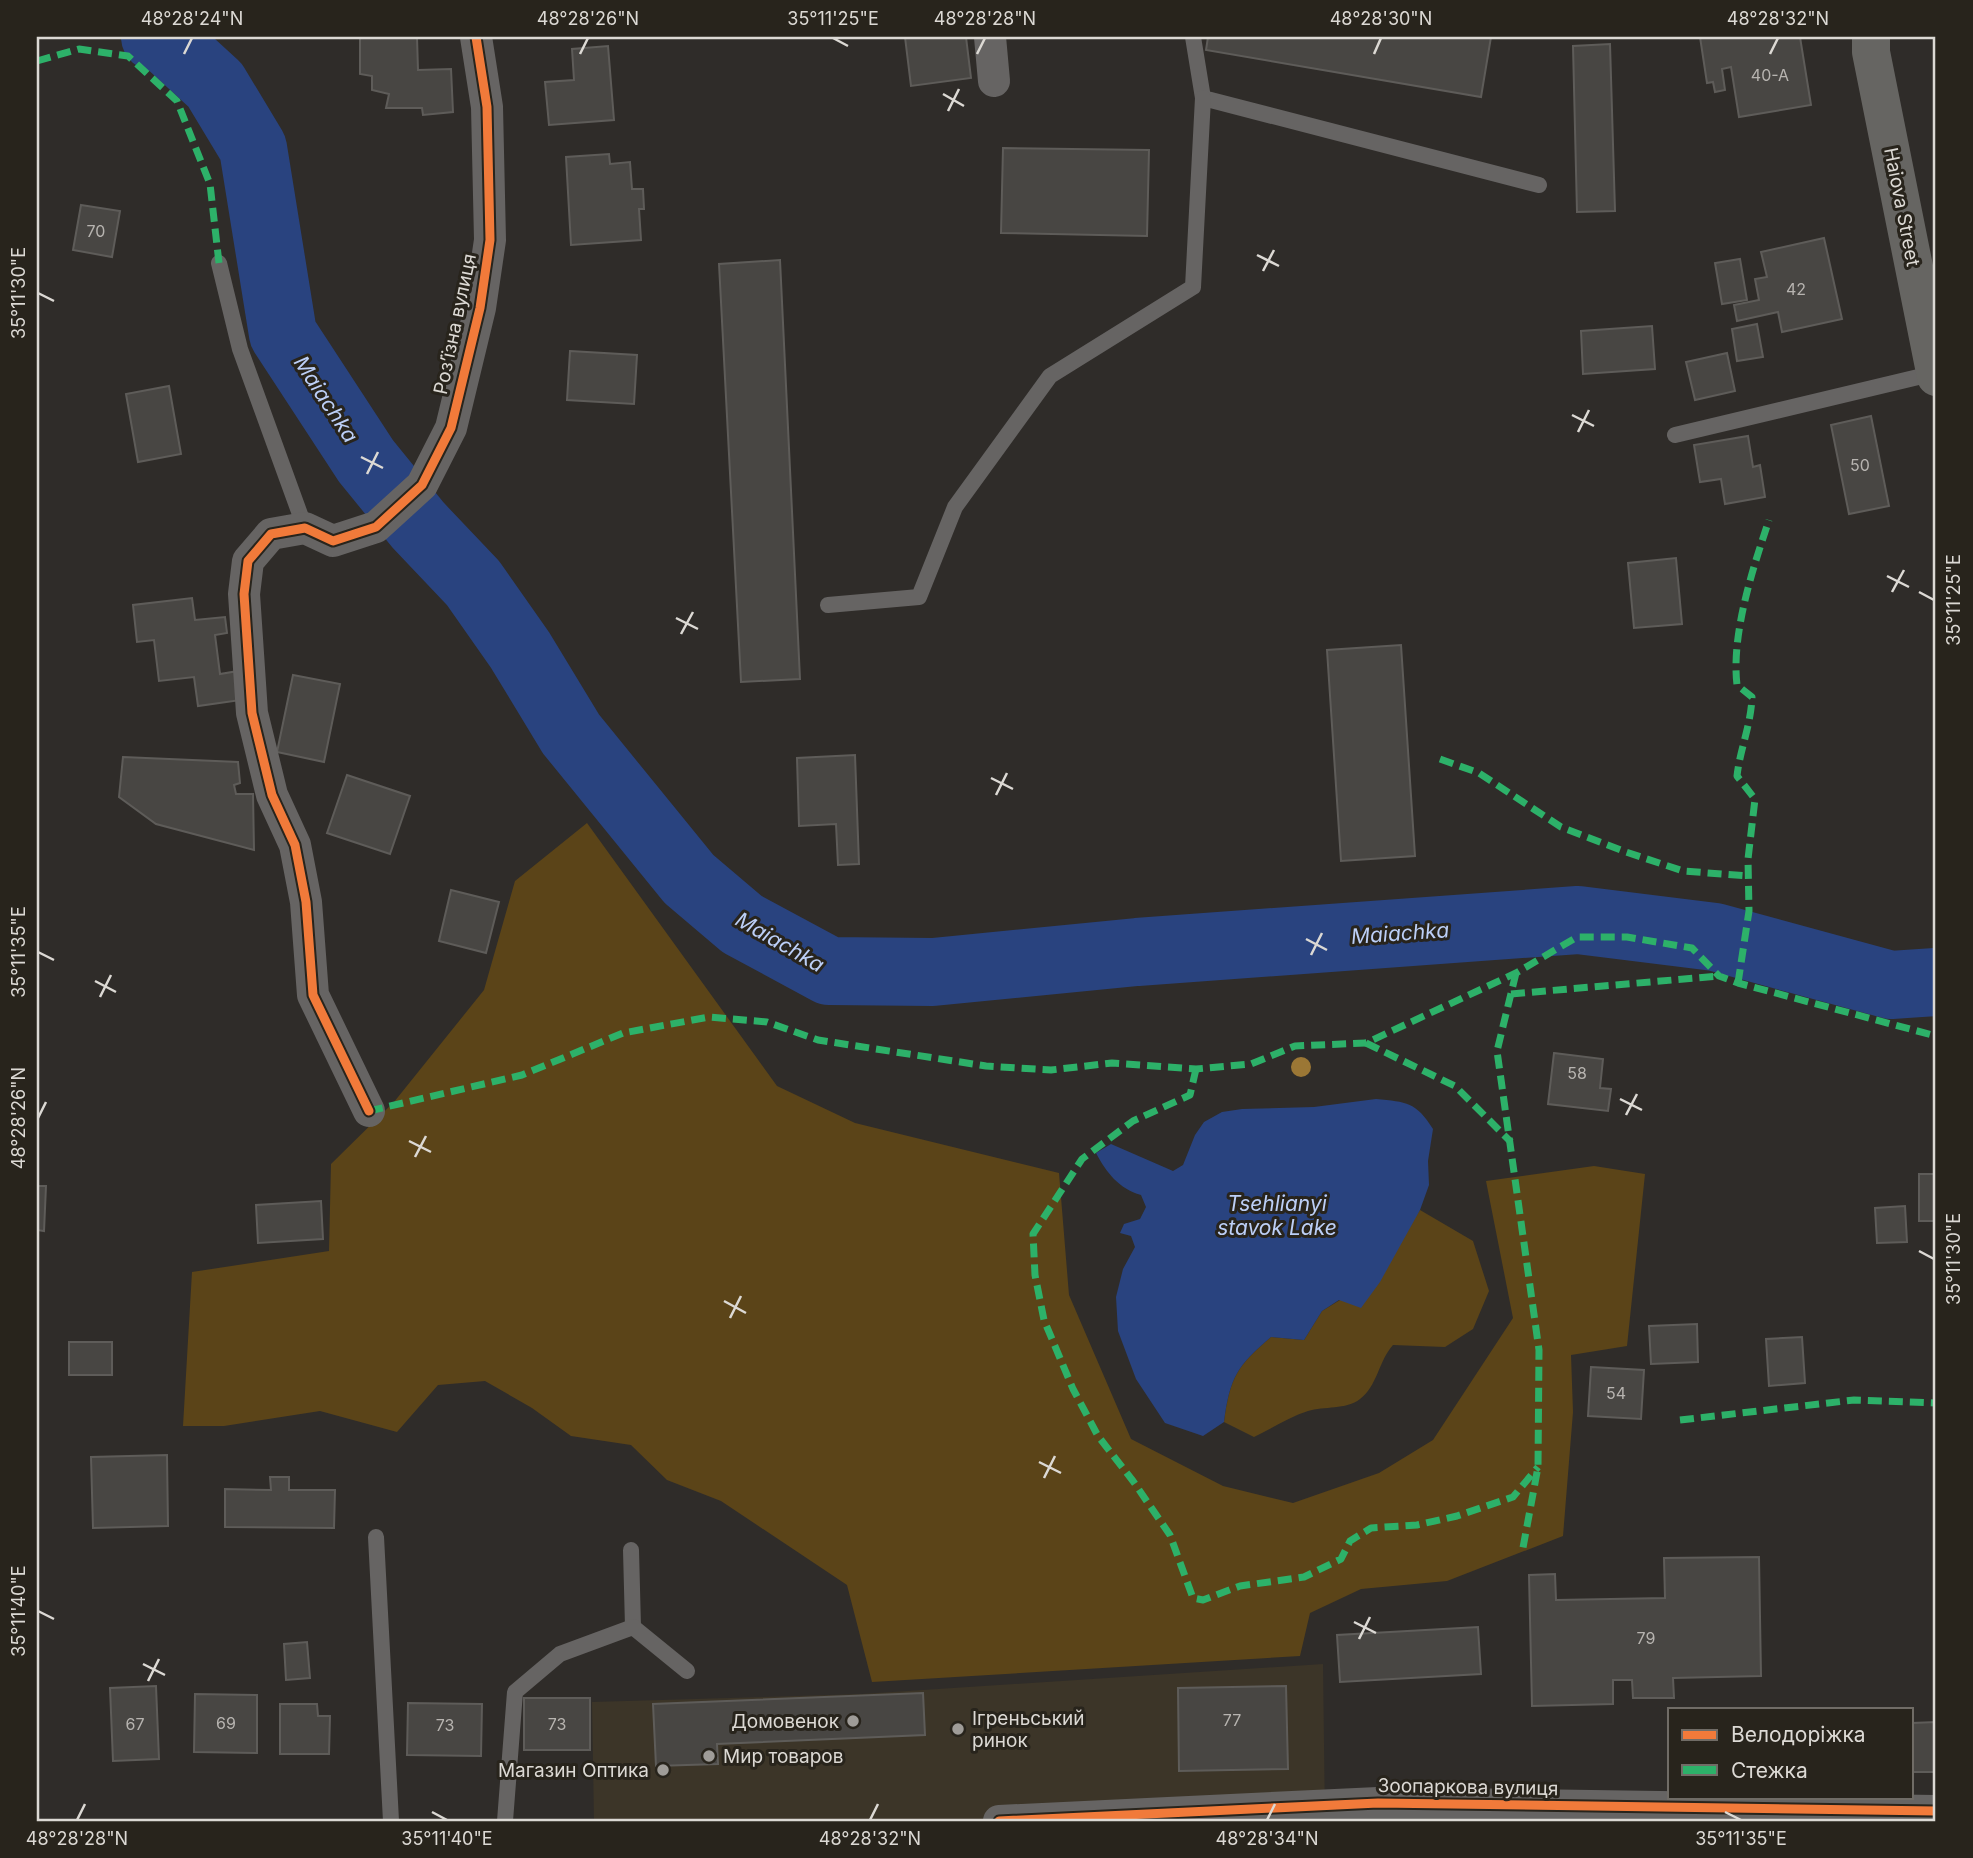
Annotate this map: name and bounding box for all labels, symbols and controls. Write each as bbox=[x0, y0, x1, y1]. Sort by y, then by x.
text: 48°28'24"N bbox=[141, 8, 243, 29]
text: 48°28'26"N bbox=[537, 8, 639, 29]
text: 35°11'25"E bbox=[787, 8, 879, 29]
text: 48°28'28"N bbox=[934, 8, 1036, 29]
text: 48°28'30"N bbox=[1330, 8, 1432, 29]
text: 48°28'32"N bbox=[1727, 8, 1829, 29]
house number: 40-А bbox=[1751, 65, 1789, 85]
street label: Haiova Street bbox=[1879, 146, 1925, 268]
house number: 70 bbox=[87, 221, 105, 241]
text: 35°11'30"E bbox=[8, 247, 29, 339]
street label: Розʼїзна вулиця bbox=[429, 252, 481, 396]
house number: 42 bbox=[1786, 279, 1806, 299]
water label: Maiachka bbox=[289, 351, 363, 447]
house number: 50 bbox=[1850, 455, 1870, 475]
text: 35°11'25"E bbox=[1943, 554, 1964, 646]
text: 35°11'35"E bbox=[8, 906, 29, 998]
water label: Maiachka bbox=[731, 907, 829, 977]
water label: Maiachka bbox=[1350, 917, 1450, 949]
house number: 58 bbox=[1567, 1063, 1587, 1083]
text: 48°28'26"N bbox=[8, 1067, 29, 1169]
water label: Tsehlianyi stavok Lake bbox=[1217, 1191, 1337, 1240]
text: 35°11'30"E bbox=[1943, 1213, 1964, 1305]
house number: 54 bbox=[1606, 1383, 1626, 1403]
text: 35°11'40"E bbox=[8, 1565, 29, 1657]
house number: 79 bbox=[1637, 1628, 1655, 1648]
place label: Ігреньський ринок bbox=[972, 1707, 1084, 1752]
legend bbox=[1668, 1708, 1913, 1798]
place label: Домовенок bbox=[731, 1710, 840, 1733]
house number: 77 bbox=[1223, 1710, 1241, 1730]
house number: 69 bbox=[216, 1713, 236, 1733]
marker: Домовенок bbox=[845, 1713, 861, 1729]
house number: 67 bbox=[126, 1714, 144, 1734]
house number: 73 bbox=[548, 1714, 566, 1734]
house number: 73 bbox=[436, 1715, 454, 1735]
marker: Ігреньський ринок bbox=[950, 1721, 966, 1737]
text: Велодоріжка bbox=[1731, 1722, 1866, 1747]
place label: Мир товаров bbox=[723, 1745, 843, 1768]
marker: Мир товаров bbox=[701, 1748, 717, 1764]
text: Стежка bbox=[1731, 1758, 1808, 1783]
place label: Магазин Оптика bbox=[498, 1759, 649, 1782]
marker: Магазин Оптика bbox=[655, 1762, 671, 1778]
street label: Зоопаркова вулиця bbox=[1378, 1774, 1558, 1800]
text: 48°28'28"N bbox=[26, 1828, 128, 1849]
text: 35°11'40"E bbox=[401, 1828, 493, 1849]
text: 48°28'32"N bbox=[819, 1828, 921, 1849]
text: 48°28'34"N bbox=[1216, 1828, 1318, 1849]
text: 35°11'35"E bbox=[1695, 1828, 1787, 1849]

